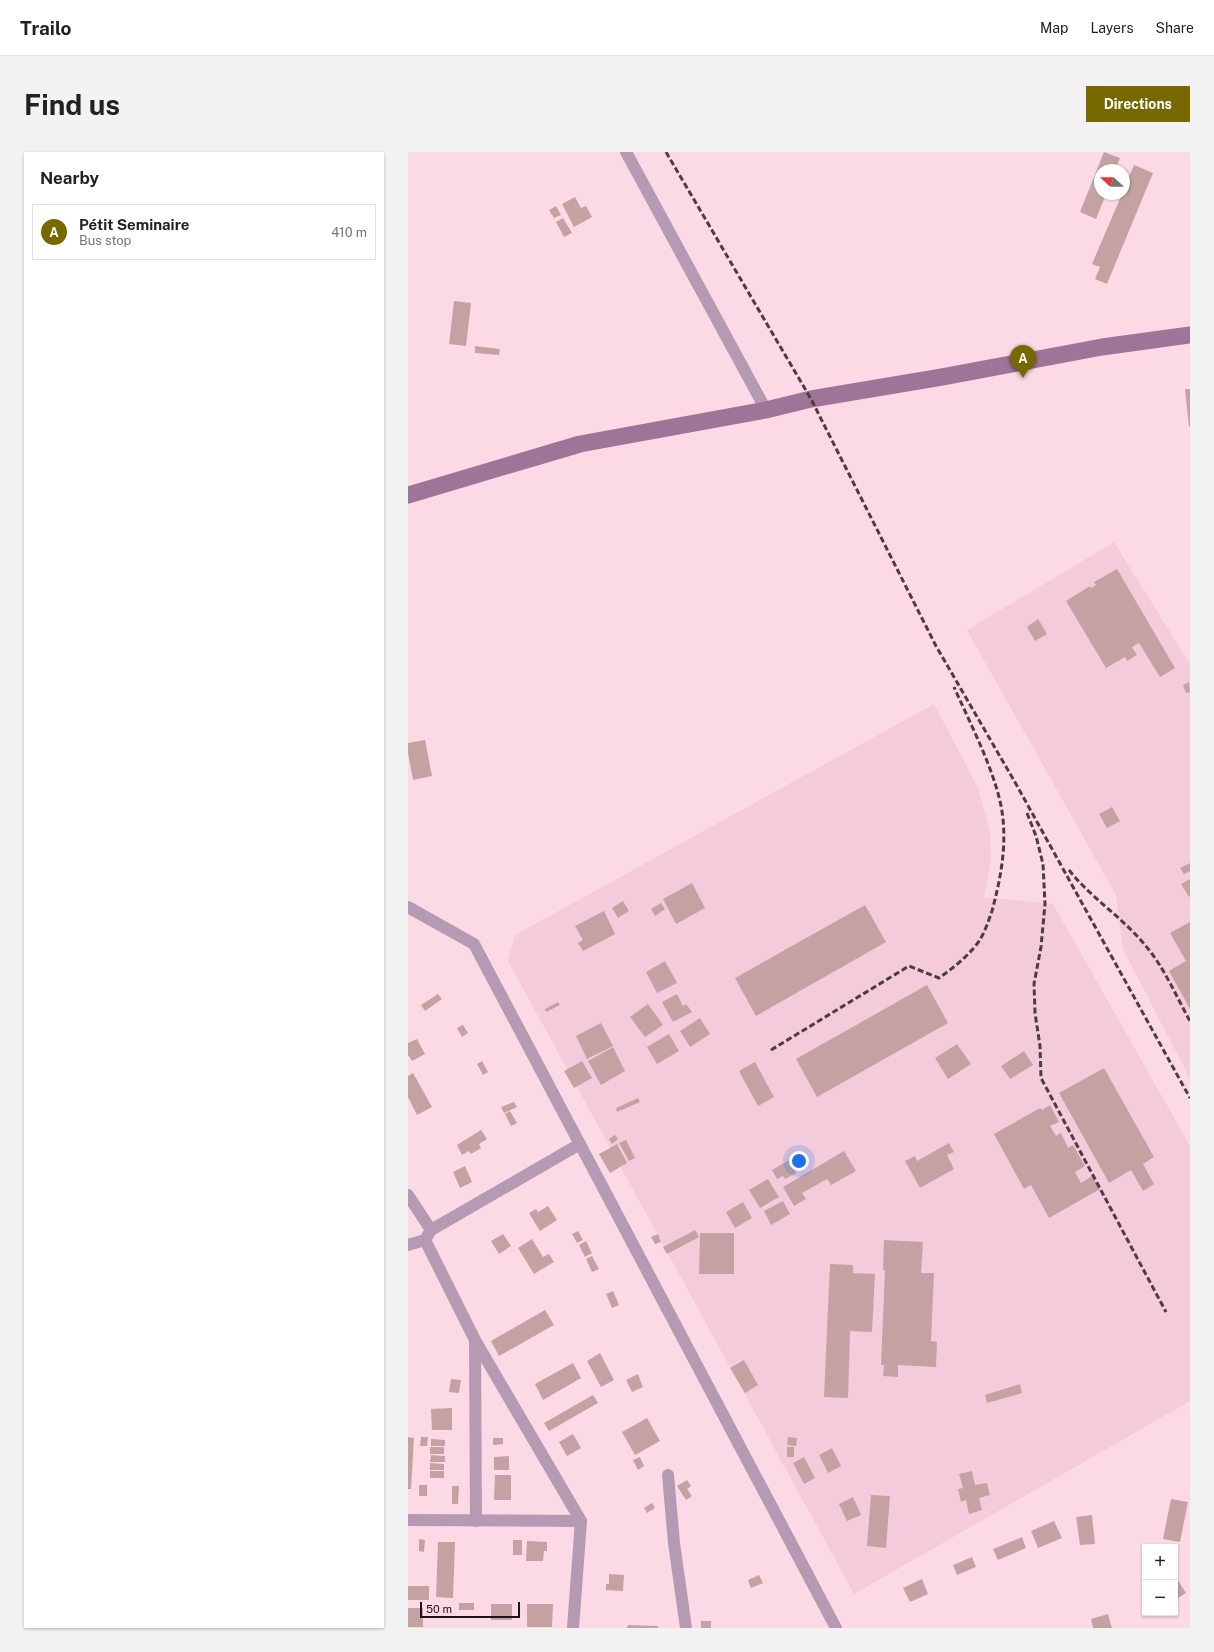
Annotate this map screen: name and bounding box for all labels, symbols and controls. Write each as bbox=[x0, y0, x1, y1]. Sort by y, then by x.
text: Trailo bbox=[20, 17, 72, 39]
text: Map bbox=[1040, 20, 1068, 36]
text: Layers bbox=[1090, 20, 1134, 36]
text: Share bbox=[1156, 20, 1194, 36]
button: Directions bbox=[1086, 86, 1190, 122]
text: Find us bbox=[24, 88, 120, 121]
north arrow bbox=[1094, 164, 1130, 200]
text: Nearby bbox=[40, 168, 99, 188]
text: Pétit Seminaire bbox=[79, 216, 189, 233]
text: A bbox=[49, 225, 59, 240]
text: 410 m bbox=[331, 225, 367, 240]
text: Bus stop bbox=[79, 233, 131, 248]
pin: A bbox=[1010, 345, 1036, 378]
your location bbox=[789, 1151, 809, 1171]
map controls bbox=[1142, 1544, 1178, 1616]
button: + bbox=[1142, 1544, 1178, 1580]
button: − bbox=[1142, 1580, 1178, 1616]
scale bar bbox=[420, 1600, 520, 1619]
text: 50 m bbox=[426, 1603, 452, 1615]

